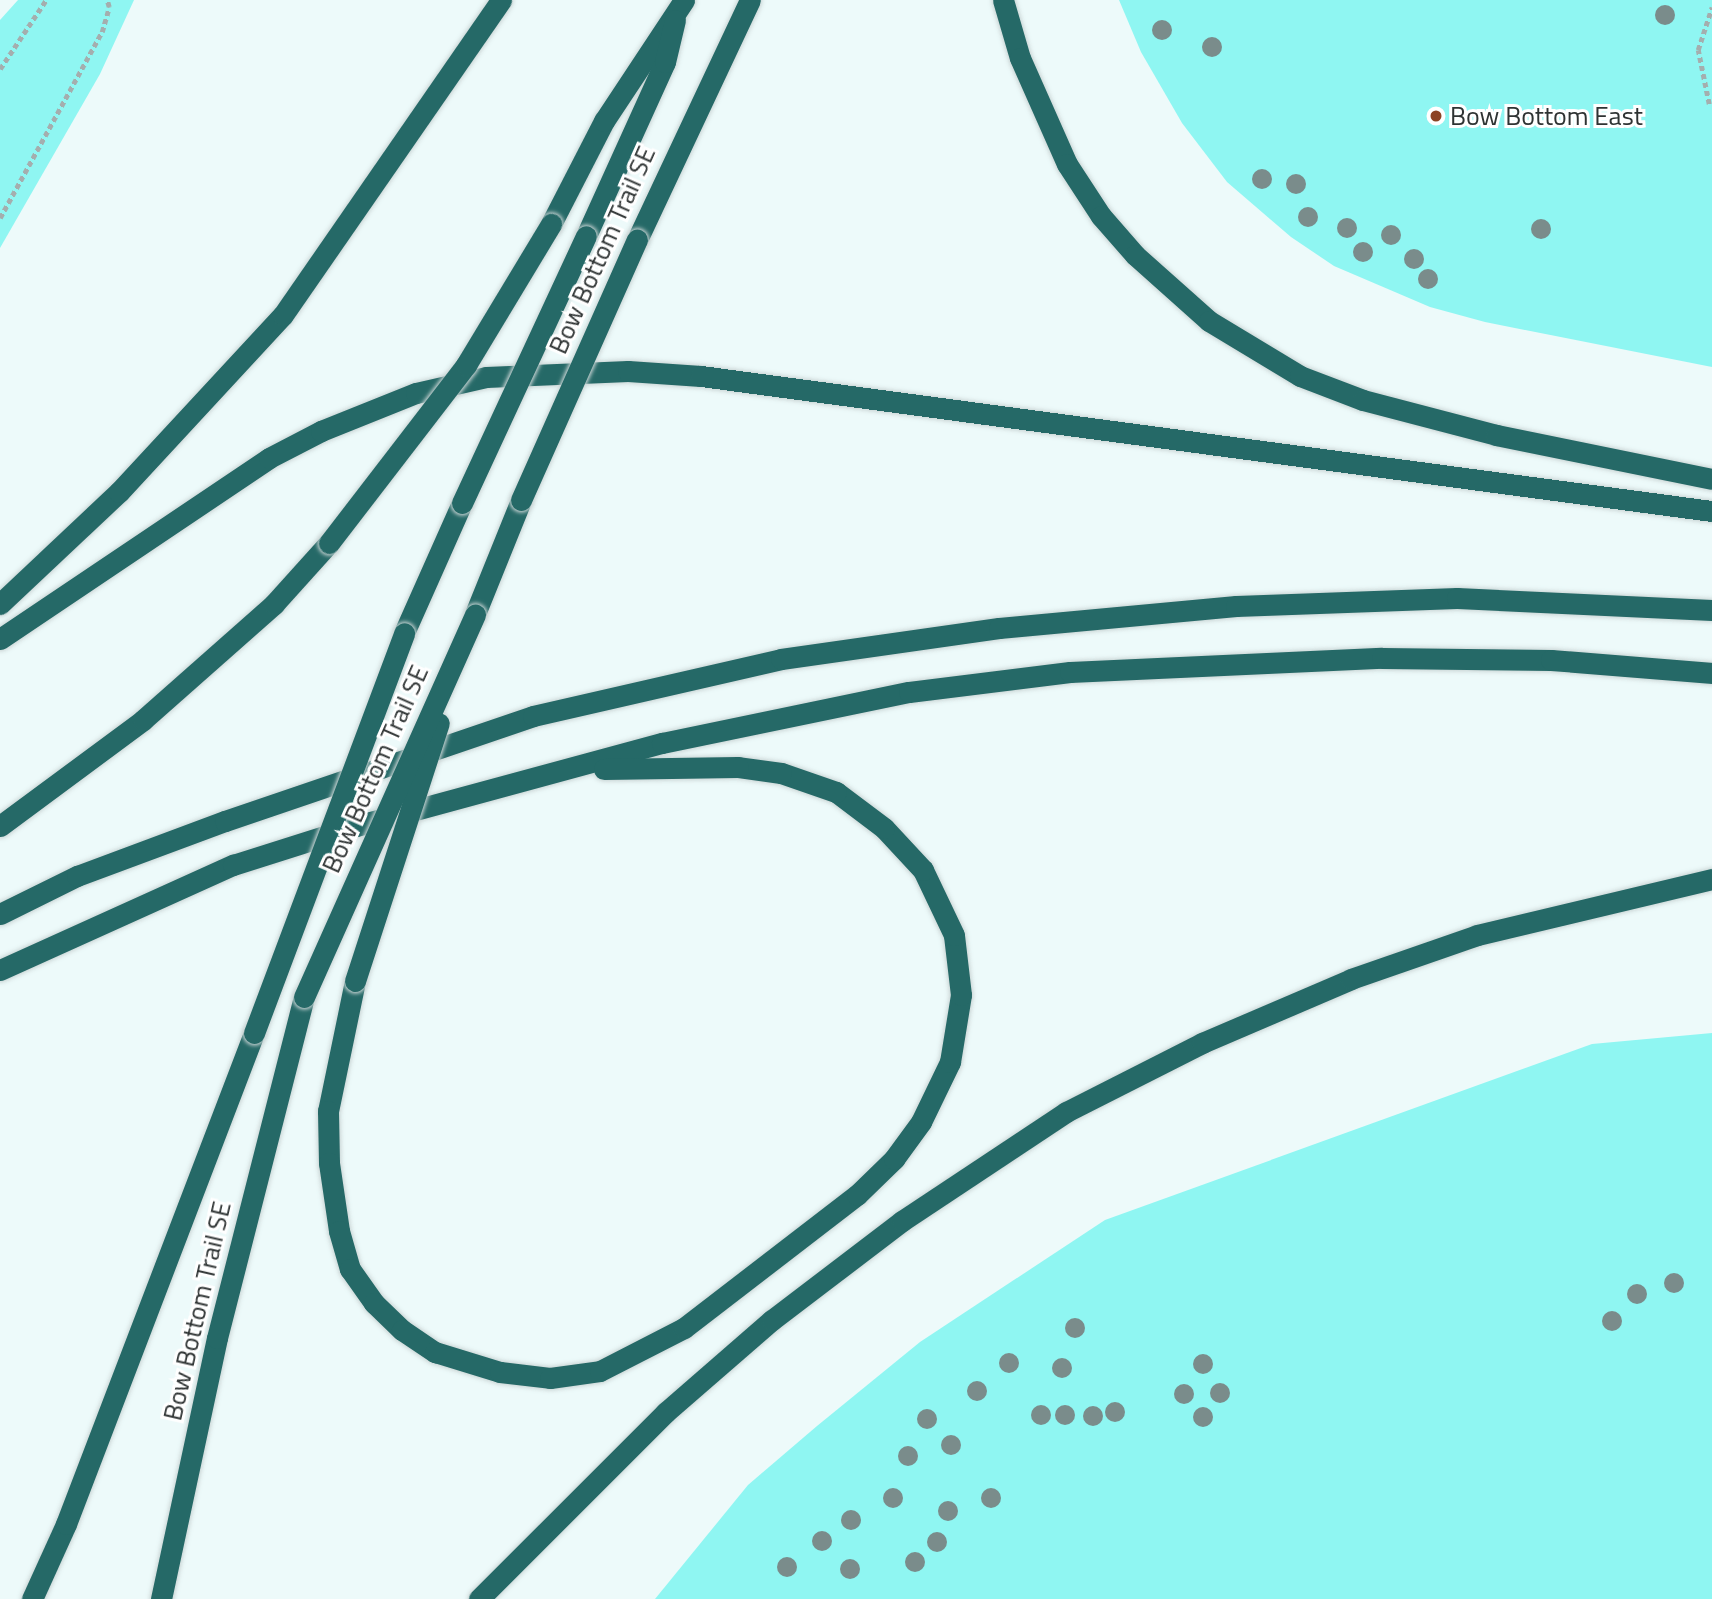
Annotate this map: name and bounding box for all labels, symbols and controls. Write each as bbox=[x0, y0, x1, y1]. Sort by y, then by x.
place label: Bow Bottom East bbox=[1450, 100, 1643, 132]
marker: Bow Bottom East bbox=[1428, 108, 1444, 124]
street label: Bow Bottom Trail SE bbox=[542, 142, 662, 358]
street label: Bow Bottom Trail SE bbox=[315, 661, 435, 877]
street label: Bow Bottom Trail SE bbox=[157, 1199, 237, 1423]

